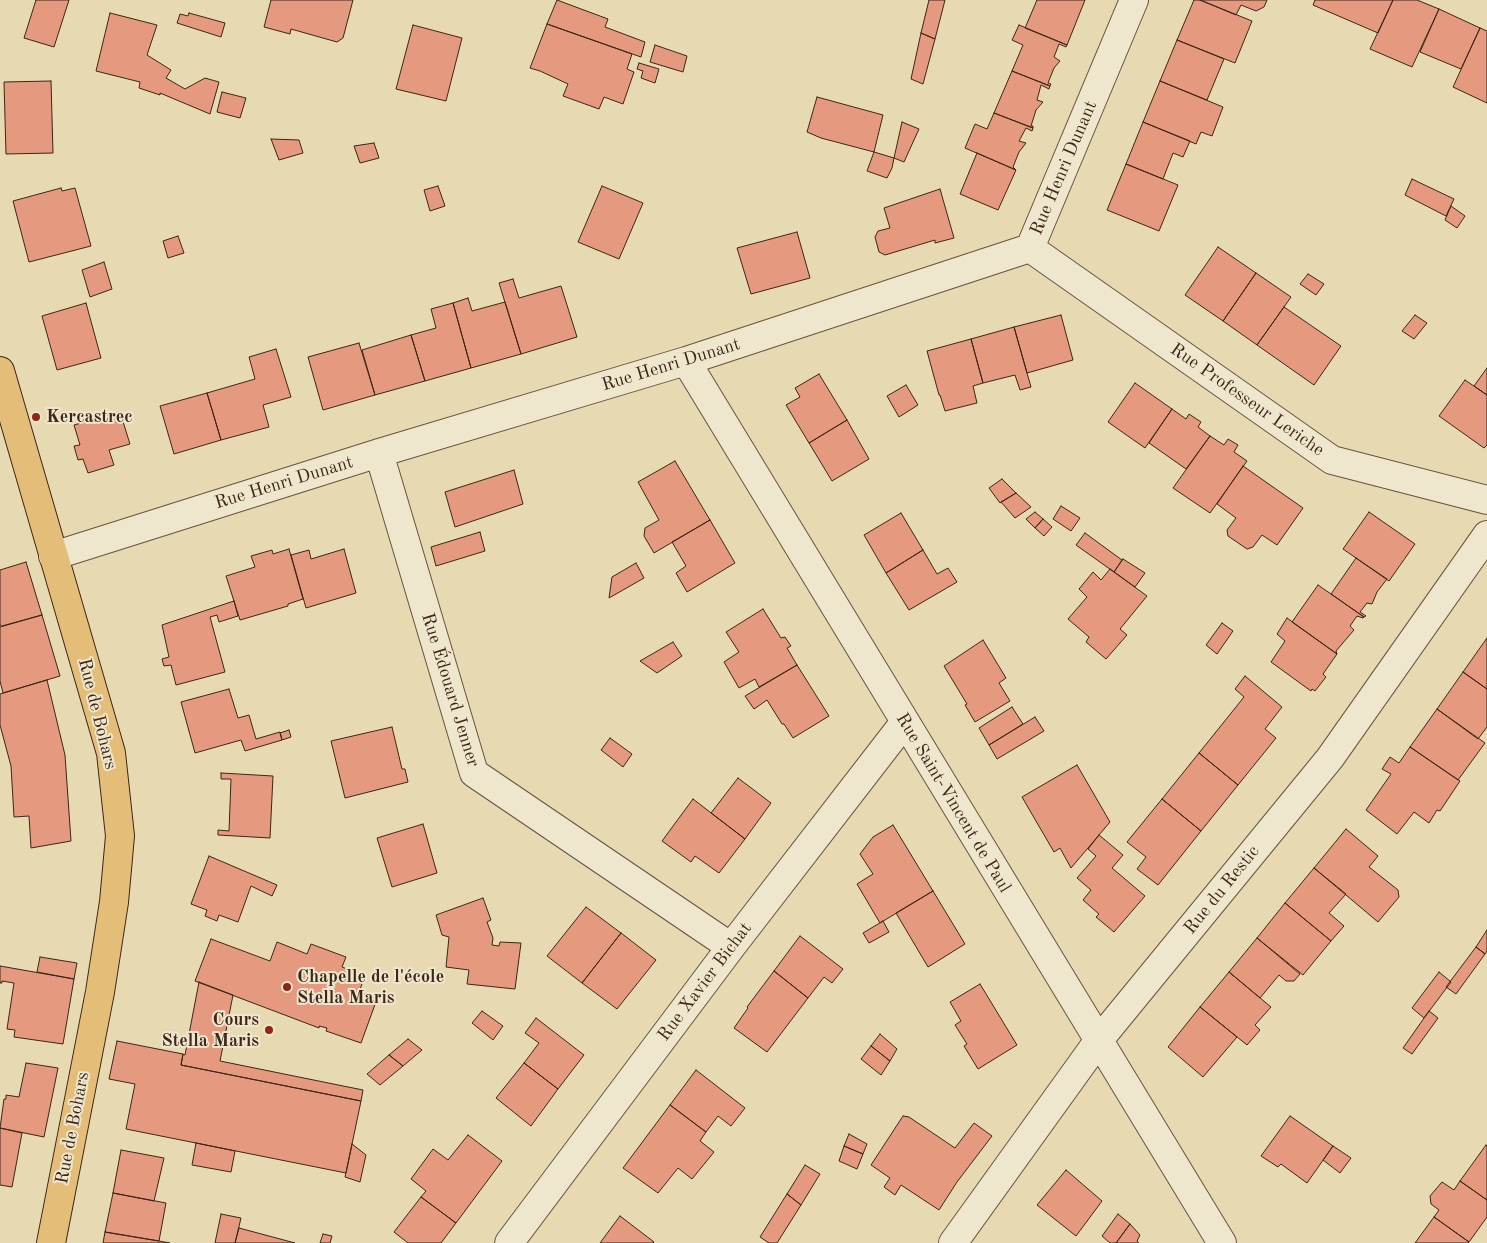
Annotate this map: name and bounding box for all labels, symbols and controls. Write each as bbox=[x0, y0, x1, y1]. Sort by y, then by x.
street label: Rue Henri Dunant bbox=[1026, 98, 1102, 238]
street label: Rue Henri Dunant bbox=[599, 334, 743, 396]
street label: Rue Professeur Leriche bbox=[1166, 339, 1328, 461]
place label: Kercastrec bbox=[46, 406, 133, 428]
marker: Kercastrec bbox=[30, 411, 42, 423]
street label: Rue Henri Dunant bbox=[212, 452, 356, 514]
street label: Rue Édouard Jenner bbox=[416, 610, 484, 770]
street label: Rue de Bohars bbox=[73, 656, 121, 772]
street label: Rue Saint-Vincent de Paul bbox=[891, 709, 1015, 897]
street label: Rue du Restic bbox=[1180, 841, 1264, 939]
street label: Rue Xavier Bichat bbox=[653, 918, 757, 1046]
place label: Chapelle de l'école Stella Maris bbox=[297, 966, 444, 1009]
marker: Chapelle de l'école Stella Maris bbox=[281, 981, 293, 993]
place label: Cours Stella Maris bbox=[161, 1009, 259, 1052]
marker: Cours Stella Maris bbox=[263, 1024, 275, 1036]
street label: Rue de Bohars bbox=[52, 1070, 94, 1186]

